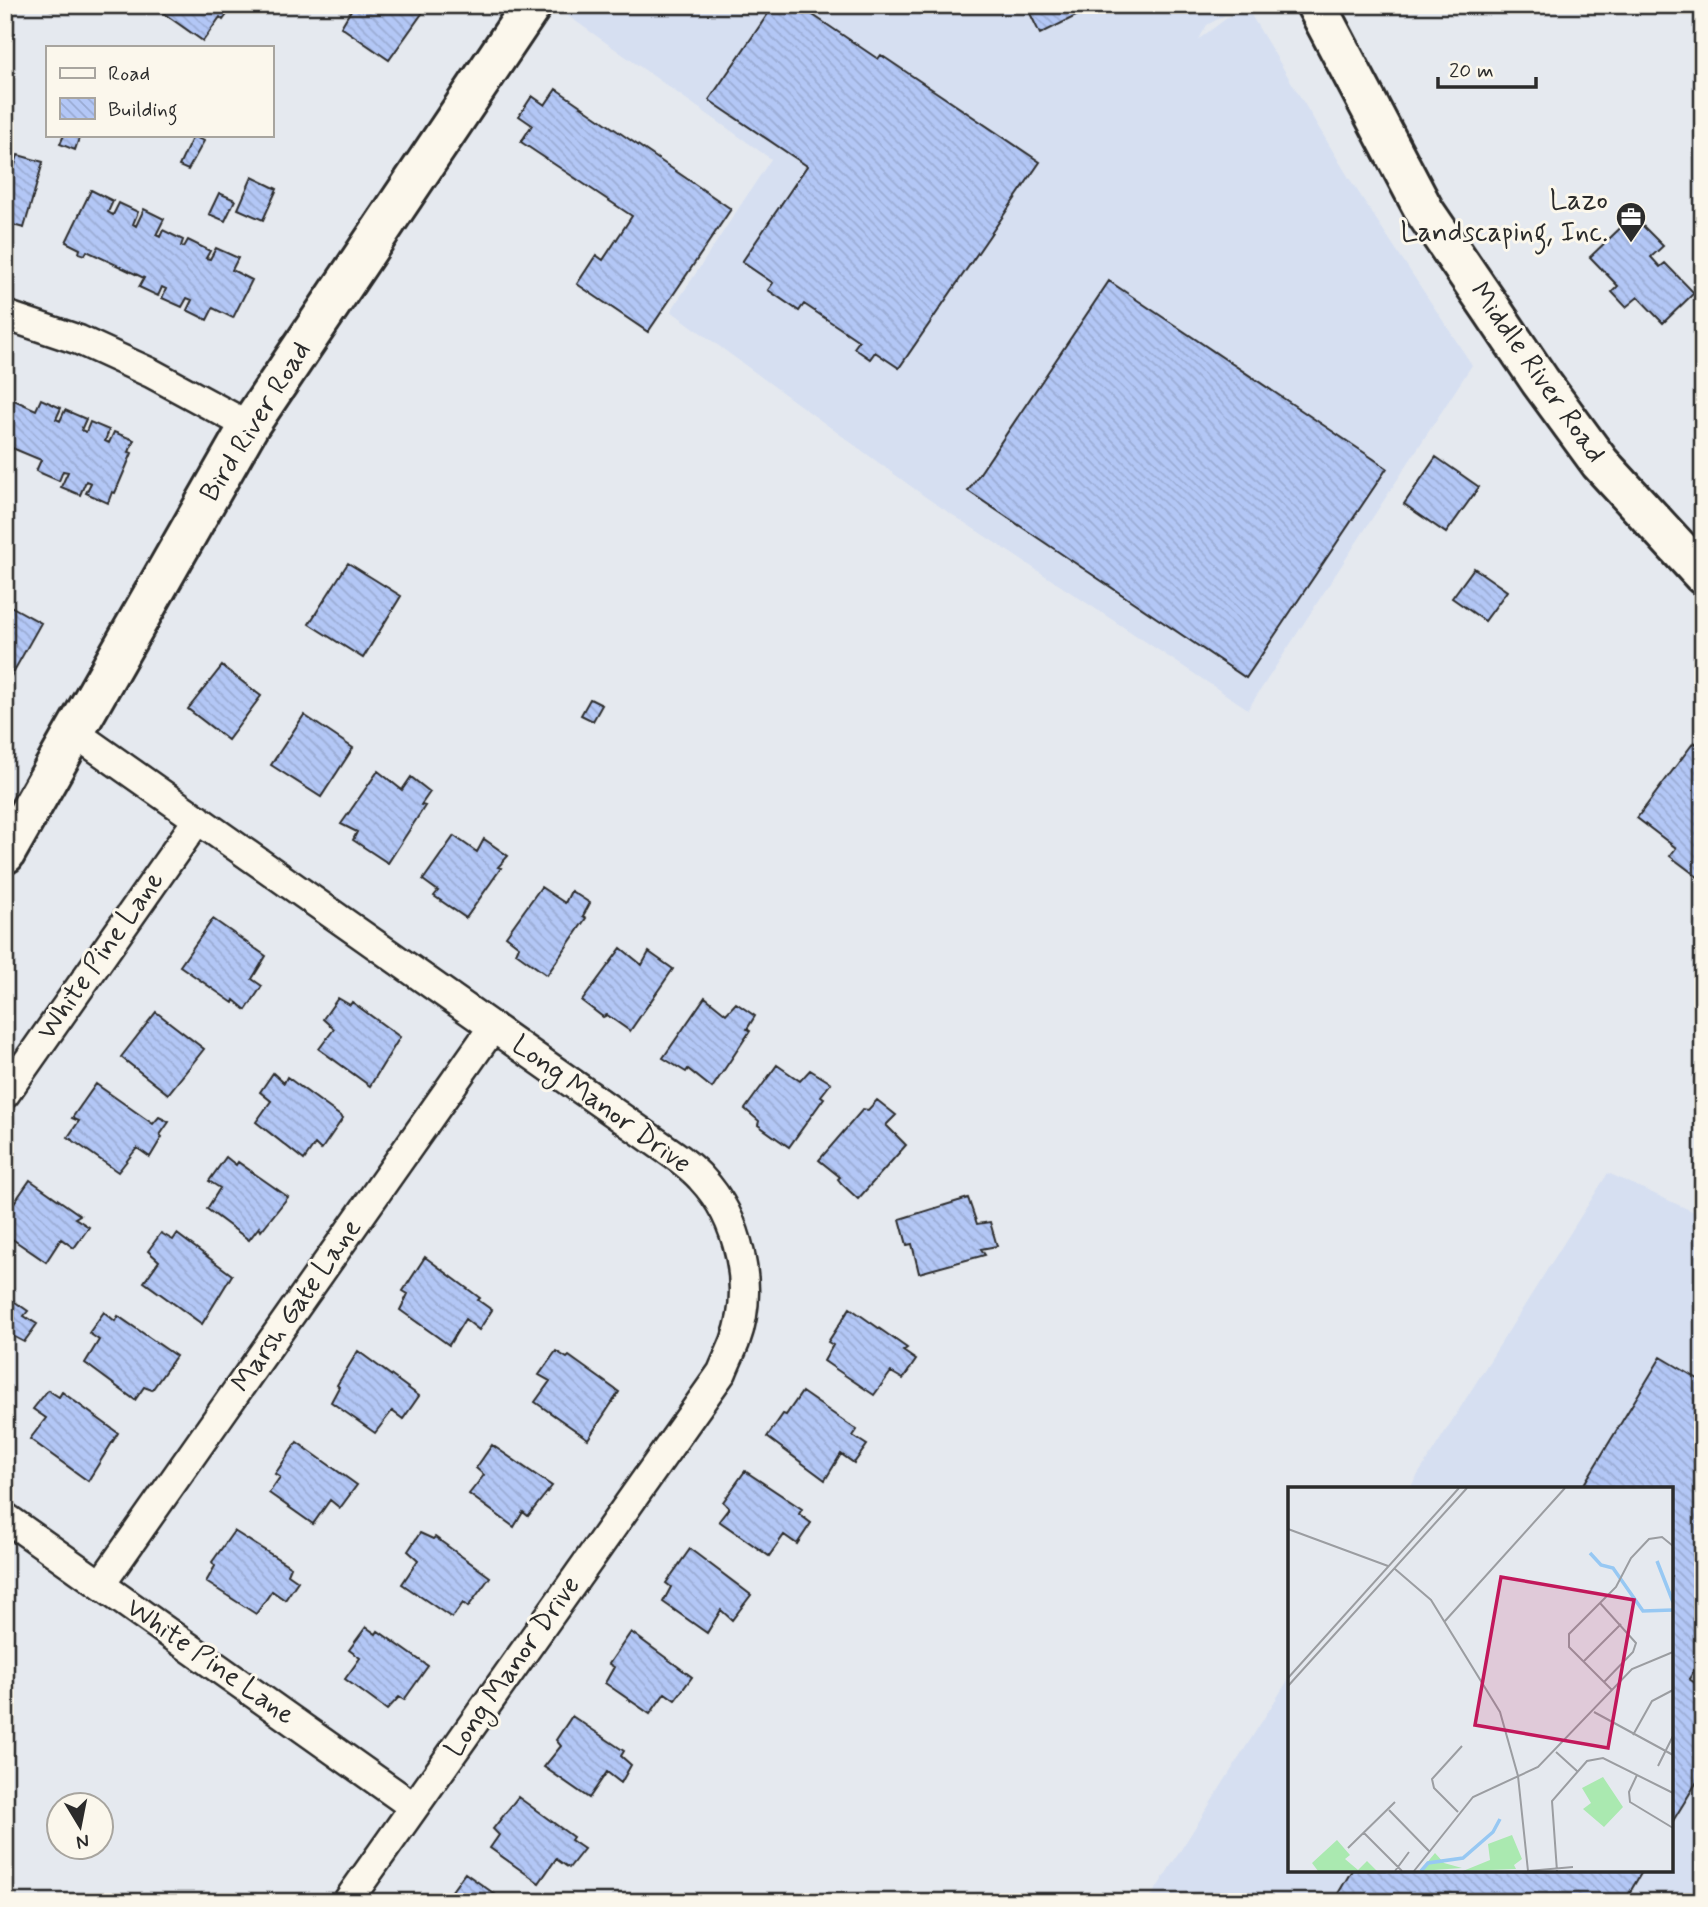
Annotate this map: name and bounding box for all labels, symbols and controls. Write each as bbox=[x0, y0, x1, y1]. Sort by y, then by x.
legend bbox=[46, 46, 273, 136]
scale bar bbox=[1438, 46, 1536, 90]
text: 20 m bbox=[1449, 57, 1494, 85]
text: Road bbox=[108, 60, 150, 88]
text: Building bbox=[108, 96, 178, 126]
place label: Lazo Landscaping, Inc. bbox=[1400, 183, 1608, 255]
office icon: Lazo Landscaping, Inc. bbox=[1614, 200, 1648, 244]
street label: Middle River Road bbox=[1461, 275, 1613, 471]
street label: Bird River Road bbox=[192, 335, 320, 509]
street label: White Pine Lane bbox=[29, 864, 173, 1048]
street label: Long Manor Drive bbox=[503, 1027, 698, 1184]
street label: Marsh Gate Lane bbox=[223, 1212, 371, 1400]
inset map bbox=[1288, 1487, 1673, 1872]
street label: Long Manor Drive bbox=[437, 1569, 591, 1766]
street label: White Pine Lane bbox=[118, 1590, 302, 1734]
north arrow bbox=[46, 1792, 116, 1862]
text: N bbox=[74, 1828, 91, 1855]

